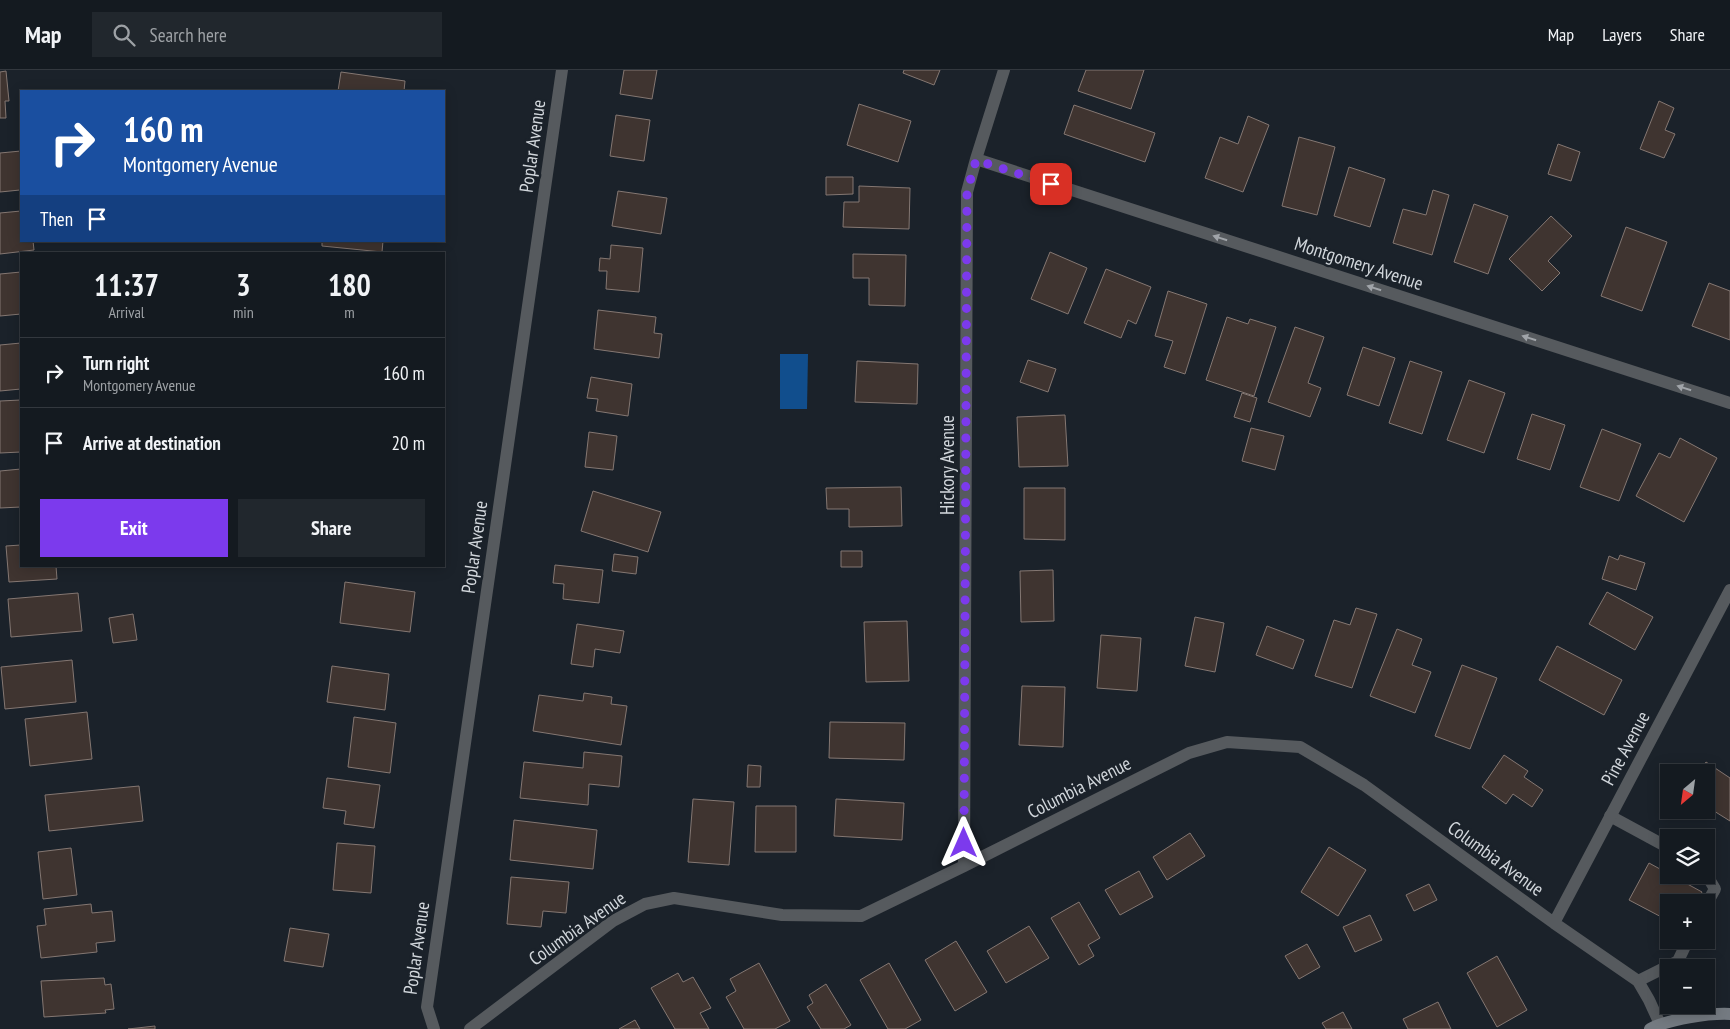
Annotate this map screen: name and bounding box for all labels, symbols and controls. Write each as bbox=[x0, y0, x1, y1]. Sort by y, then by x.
search box bbox=[92, 12, 442, 57]
text: Map bbox=[25, 19, 62, 50]
icon: search bbox=[110, 21, 138, 49]
text: Search here bbox=[150, 23, 227, 47]
text: Map bbox=[1548, 23, 1574, 46]
text: Layers bbox=[1602, 23, 1642, 46]
text: Share bbox=[1670, 23, 1705, 46]
street label: Poplar Avenue bbox=[514, 98, 550, 194]
text: 160 m bbox=[123, 106, 204, 152]
icon: right bbox=[40, 110, 105, 175]
text: Montgomery Avenue bbox=[123, 150, 278, 178]
pin bbox=[1030, 163, 1072, 205]
icon: arrive bbox=[1037, 170, 1065, 198]
icon: arrive bbox=[83, 205, 111, 233]
text: Then bbox=[40, 207, 73, 231]
street label: Montgomery Avenue bbox=[1292, 231, 1426, 295]
one-way arrow bbox=[1212, 234, 1227, 242]
text: 11:37 bbox=[94, 265, 159, 304]
text: 3 bbox=[236, 265, 251, 304]
text: 180 bbox=[328, 265, 371, 304]
one-way arrow bbox=[1367, 284, 1382, 291]
text: Arrival bbox=[108, 302, 145, 322]
text: min bbox=[233, 302, 254, 322]
text: m bbox=[344, 302, 355, 322]
one-way arrow bbox=[1521, 334, 1536, 342]
text: Turn right bbox=[83, 351, 149, 375]
icon: right bbox=[40, 359, 68, 387]
text: 160 m bbox=[383, 361, 425, 385]
text: Montgomery Avenue bbox=[83, 375, 196, 395]
one-way arrow bbox=[1676, 383, 1691, 391]
street label: Hickory Avenue bbox=[935, 415, 959, 515]
icon: arrive bbox=[40, 429, 68, 457]
text: Arrive at destination bbox=[83, 431, 221, 455]
text: 20 m bbox=[392, 431, 425, 455]
button: Exit bbox=[40, 499, 228, 557]
button: Share bbox=[238, 499, 425, 557]
street label: Poplar Avenue bbox=[456, 499, 492, 595]
street label: Pine Avenue bbox=[1596, 707, 1655, 789]
street label: Columbia Avenue bbox=[1023, 751, 1135, 823]
north arrow bbox=[1660, 764, 1715, 819]
map controls bbox=[1660, 764, 1715, 1014]
street label: Columbia Avenue bbox=[1443, 815, 1549, 901]
position arrow bbox=[937, 816, 989, 868]
button: layers bbox=[1660, 829, 1715, 884]
street label: Columbia Avenue bbox=[524, 886, 630, 970]
button: + bbox=[1660, 894, 1715, 949]
street label: Poplar Avenue bbox=[398, 900, 434, 996]
button: − bbox=[1660, 959, 1715, 1014]

